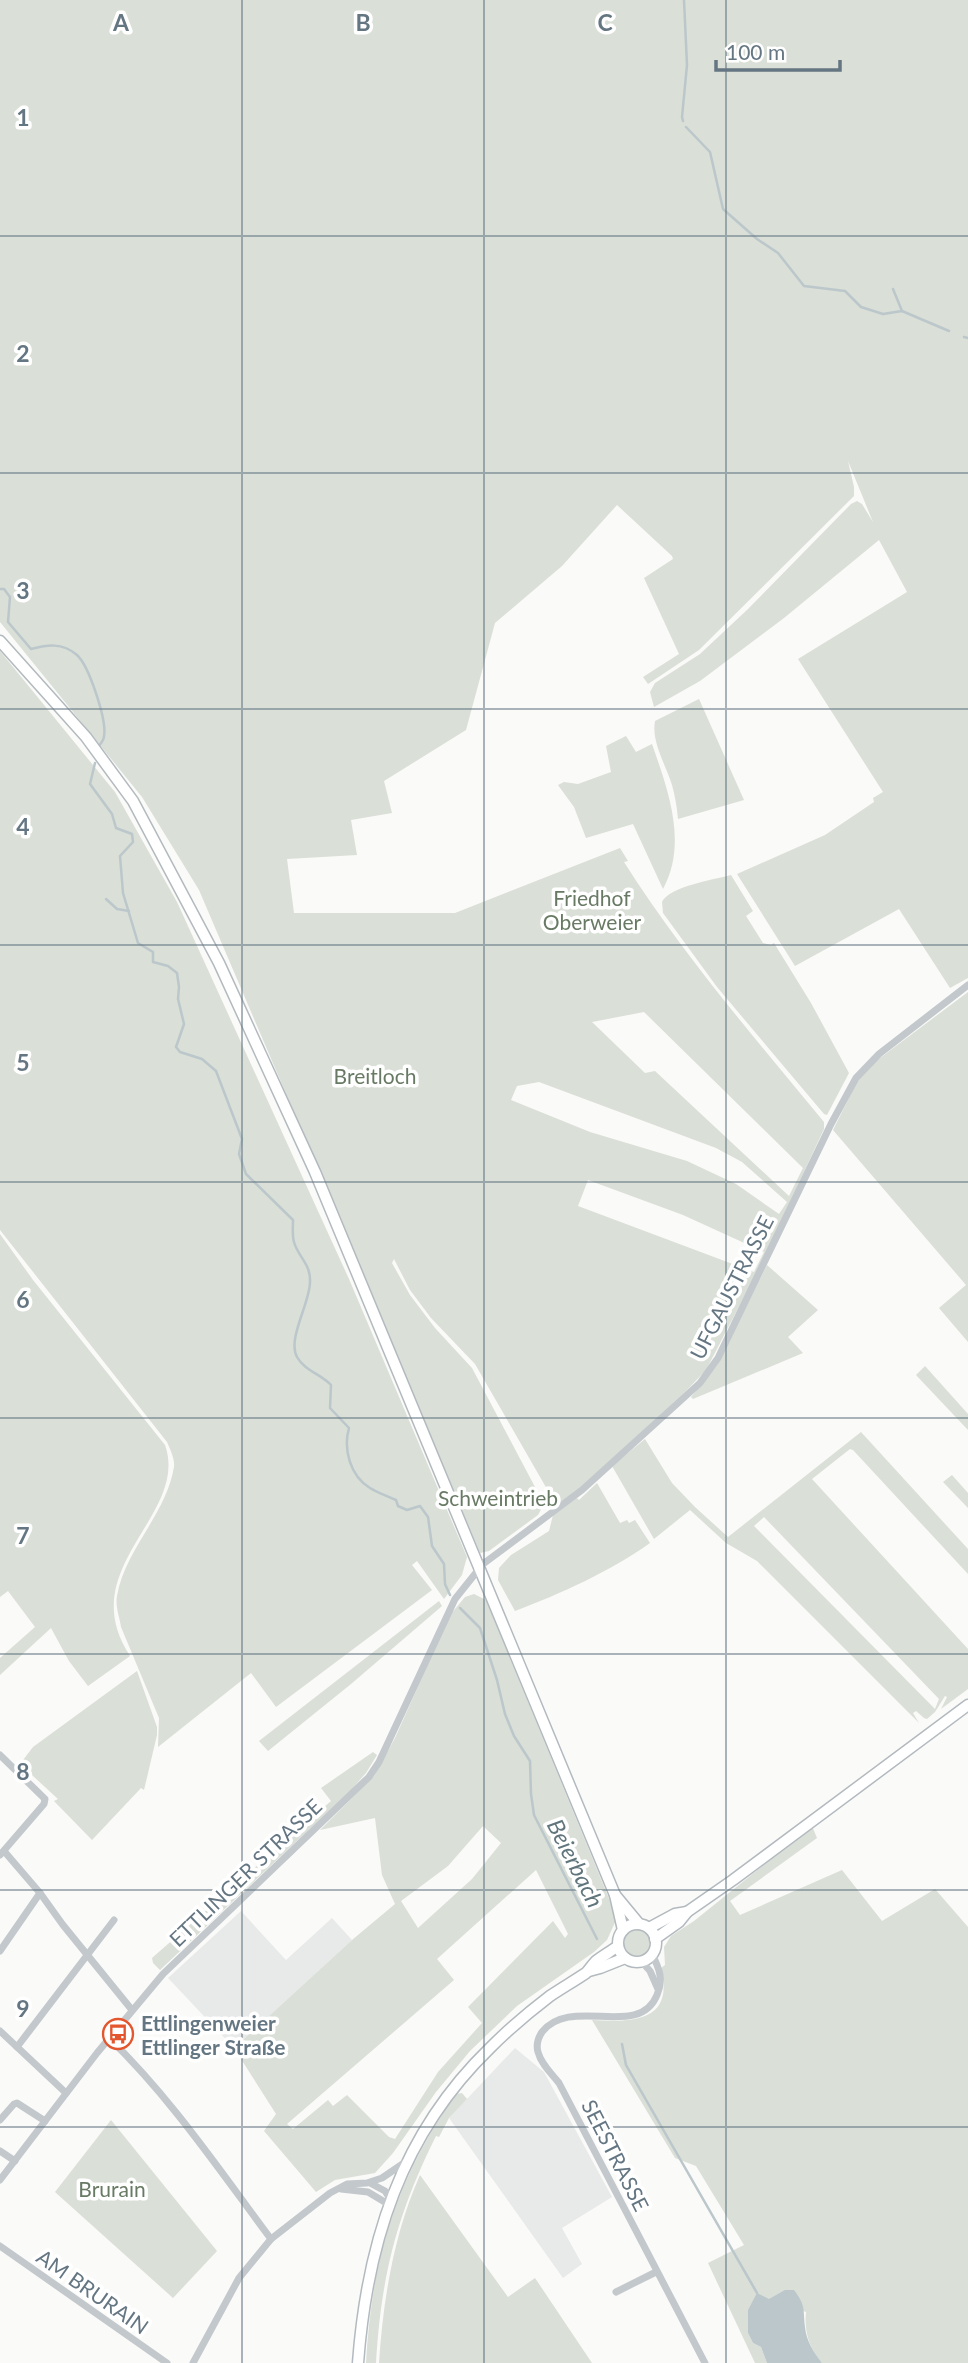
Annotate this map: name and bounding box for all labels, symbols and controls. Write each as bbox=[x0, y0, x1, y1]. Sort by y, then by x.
text: A bbox=[112, 8, 130, 36]
text: B bbox=[355, 8, 371, 36]
text: C bbox=[597, 8, 613, 36]
scale bar bbox=[716, 28, 840, 72]
text: 100 m bbox=[726, 39, 785, 64]
text: 1 bbox=[16, 103, 30, 131]
text: 2 bbox=[16, 339, 30, 367]
text: 3 bbox=[16, 576, 30, 604]
text: 4 bbox=[16, 812, 30, 840]
park label: Friedhof Oberweier bbox=[543, 885, 642, 934]
text: 5 bbox=[16, 1048, 30, 1076]
park label: Breitloch bbox=[334, 1063, 416, 1088]
street label: UFGAUSTRASSE bbox=[684, 1211, 778, 1363]
text: 6 bbox=[16, 1285, 30, 1313]
park label: Schweintrieb bbox=[438, 1485, 558, 1510]
text: 7 bbox=[16, 1521, 30, 1549]
text: 8 bbox=[16, 1757, 30, 1785]
street label: ETTLINGER STRASSE bbox=[164, 1793, 326, 1951]
water label: Beierbach bbox=[542, 1814, 610, 1912]
text: 9 bbox=[16, 1994, 30, 2022]
place label: Ettlingenweier Ettlinger Straße bbox=[141, 2010, 286, 2059]
bus stop icon: Ettlingenweier Ettlinger Straße bbox=[101, 2017, 135, 2051]
street label: SEESTRASSE bbox=[577, 2095, 655, 2215]
park label: Brurain bbox=[78, 2176, 146, 2201]
street label: AM BRURAIN bbox=[32, 2243, 154, 2339]

